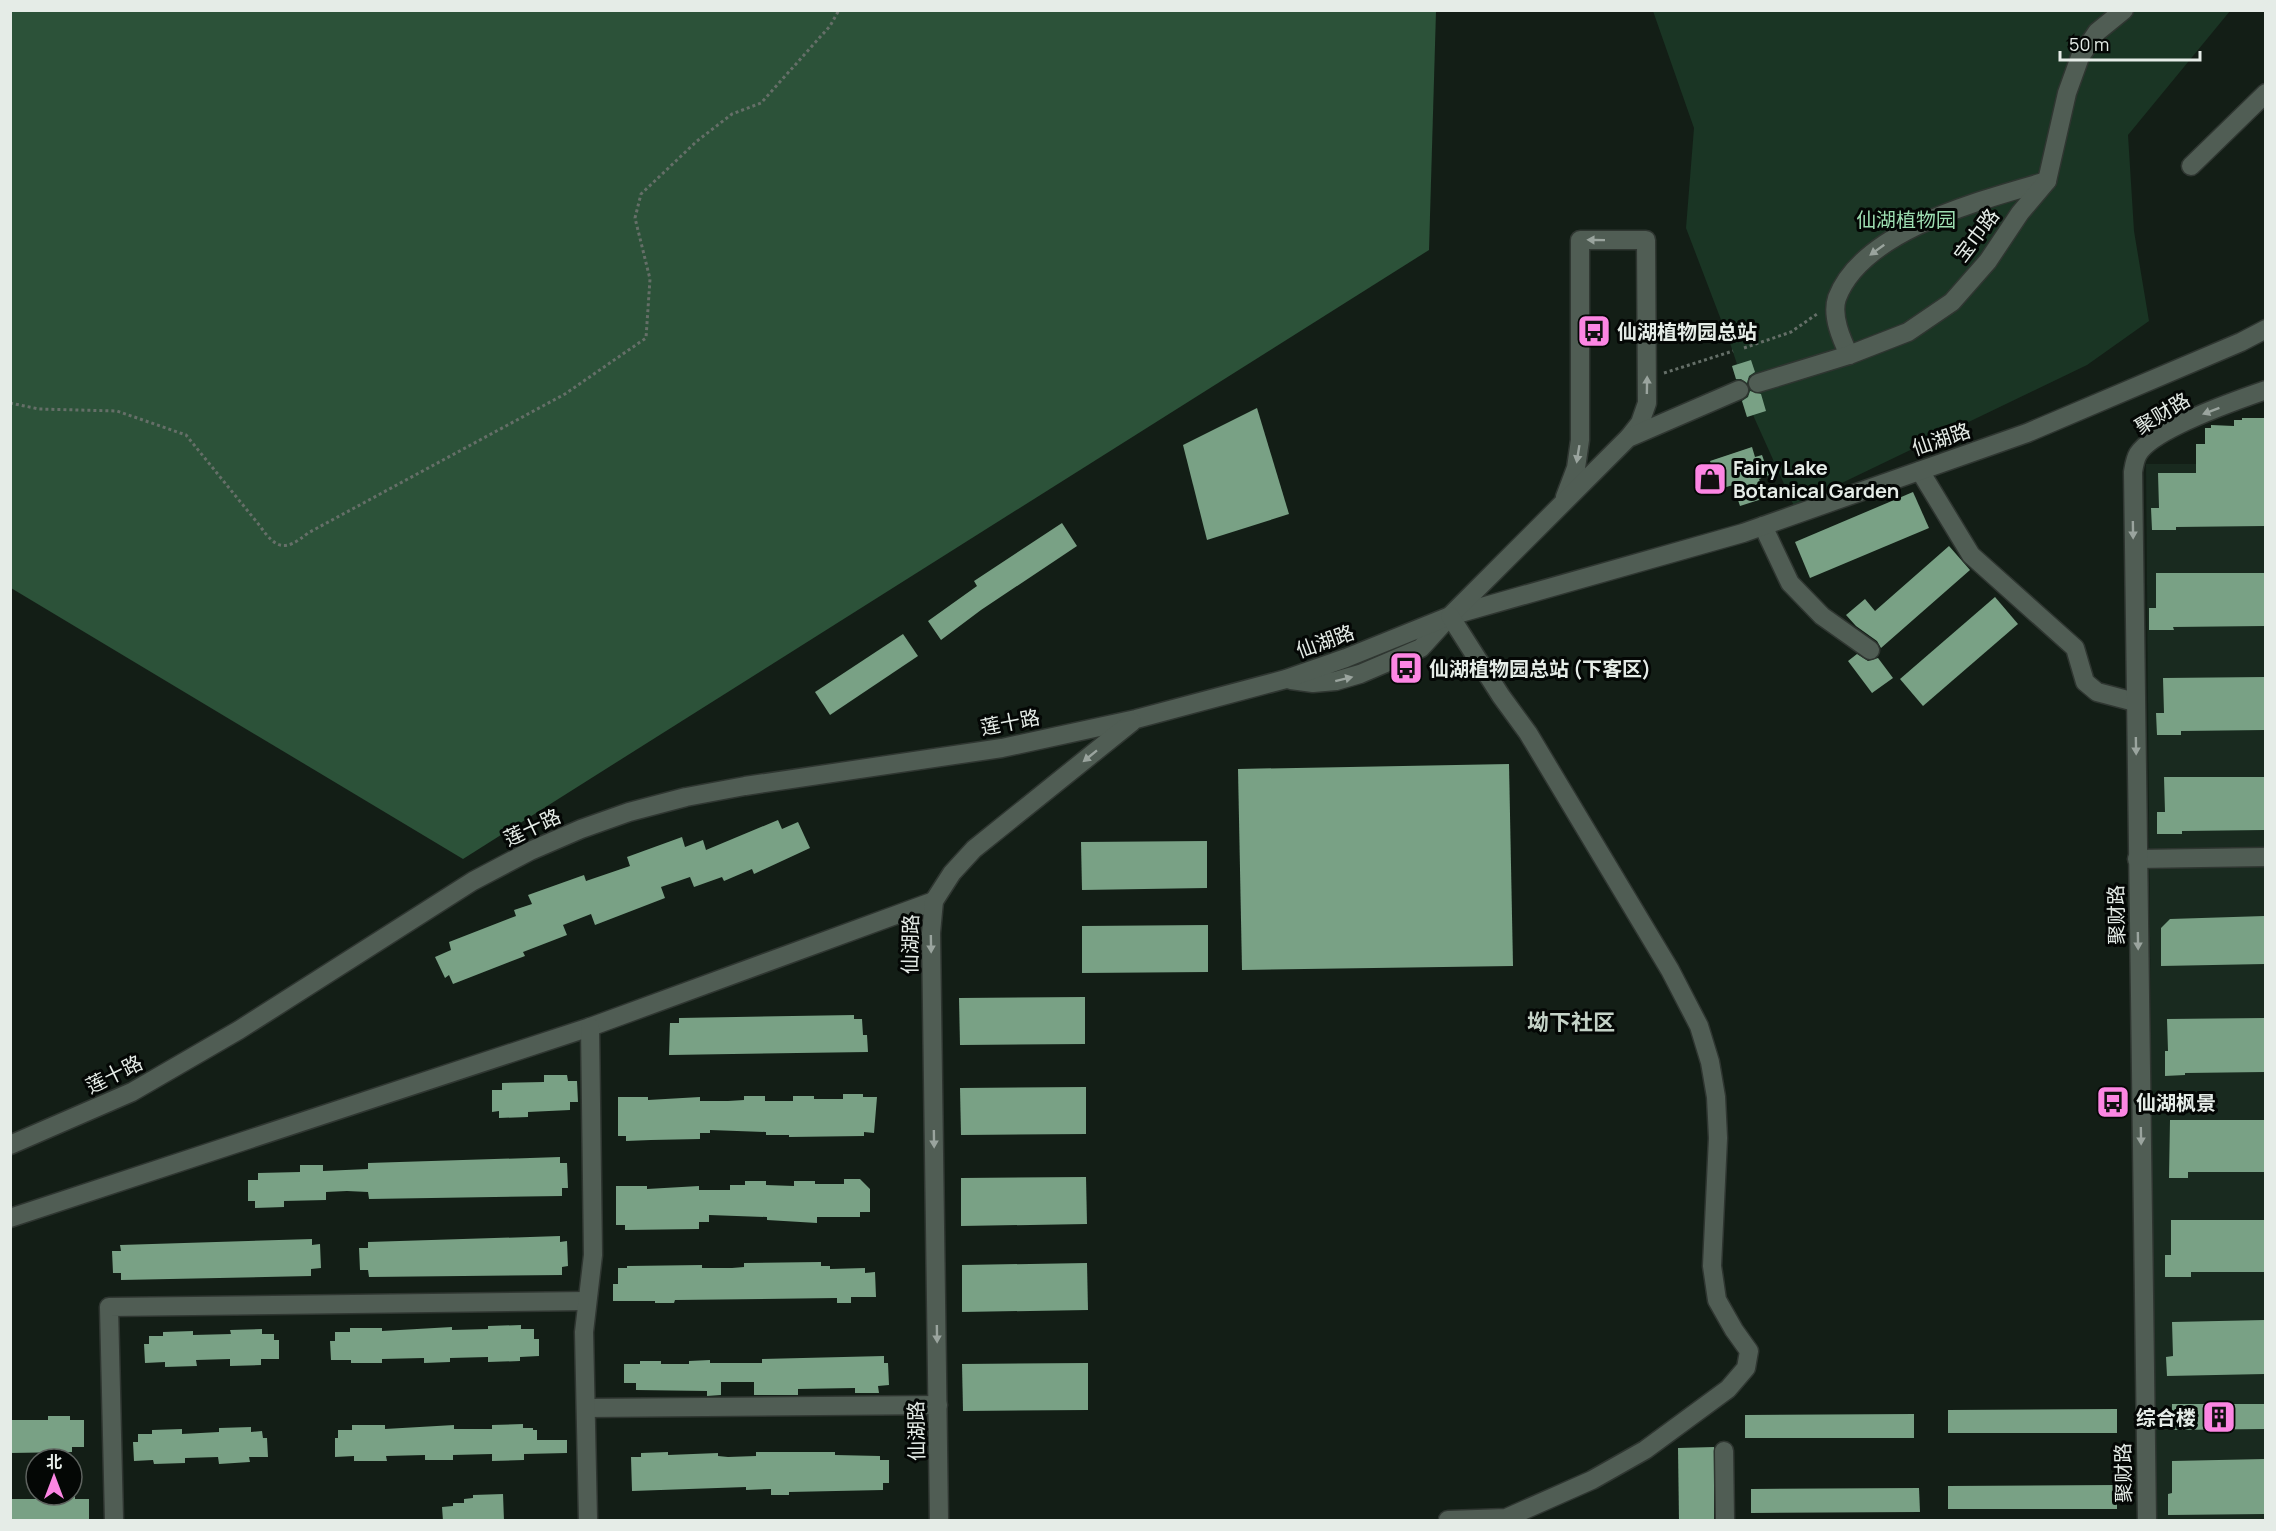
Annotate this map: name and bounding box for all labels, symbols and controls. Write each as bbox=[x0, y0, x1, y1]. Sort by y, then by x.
scale bar bbox=[2060, 24, 2200, 62]
text: 50 m bbox=[2069, 32, 2109, 56]
street label: 宝巾路 bbox=[1947, 203, 2005, 267]
park label: 仙湖植物园 bbox=[1856, 206, 1956, 233]
one-way arrow bbox=[1586, 235, 1605, 245]
one-way arrow bbox=[1870, 244, 1886, 256]
bus stop icon: 仙湖植物园总站 bbox=[1576, 313, 1612, 349]
place label: 仙湖植物园总站 bbox=[1617, 318, 1757, 345]
one-way arrow bbox=[1643, 375, 1652, 394]
street label: 聚财路 bbox=[2129, 386, 2195, 440]
one-way arrow bbox=[2202, 407, 2220, 416]
street label: 仙湖路 bbox=[1908, 416, 1974, 462]
one-way arrow bbox=[1573, 445, 1582, 464]
place label: Fairy Lake Botanical Garden bbox=[1733, 454, 1899, 504]
shop icon: Fairy Lake Botanical Garden bbox=[1692, 461, 1728, 497]
one-way arrow bbox=[2128, 521, 2138, 540]
street label: 仙湖路 bbox=[1292, 618, 1358, 664]
bus stop icon: 仙湖植物园总站 (下客区) bbox=[1388, 650, 1424, 686]
place label: 仙湖植物园总站 (下客区) bbox=[1429, 655, 1651, 682]
one-way arrow bbox=[1335, 673, 1353, 683]
street label: 莲十路 bbox=[978, 703, 1042, 741]
one-way arrow bbox=[2131, 737, 2141, 756]
one-way arrow bbox=[1082, 749, 1098, 762]
street label: 莲十路 bbox=[499, 802, 565, 852]
street label: 聚财路 bbox=[2102, 885, 2130, 945]
street label: 仙湖路 bbox=[896, 914, 924, 974]
one-way arrow bbox=[2134, 932, 2143, 951]
one-way arrow bbox=[926, 934, 936, 953]
district label: 坳下社区 bbox=[1527, 1007, 1615, 1037]
street label: 莲十路 bbox=[81, 1049, 147, 1099]
bus stop icon: 仙湖枫景 bbox=[2095, 1084, 2131, 1120]
place label: 仙湖枫景 bbox=[2136, 1089, 2216, 1116]
one-way arrow bbox=[2136, 1127, 2146, 1146]
one-way arrow bbox=[929, 1129, 939, 1148]
one-way arrow bbox=[932, 1324, 942, 1343]
building icon: 综合楼 bbox=[2201, 1399, 2237, 1435]
street label: 仙湖路 bbox=[902, 1401, 930, 1461]
place label: 综合楼 bbox=[2136, 1404, 2196, 1431]
street label: 聚财路 bbox=[2109, 1443, 2137, 1503]
north arrow bbox=[24, 1447, 84, 1507]
text: 北 bbox=[46, 1451, 62, 1473]

